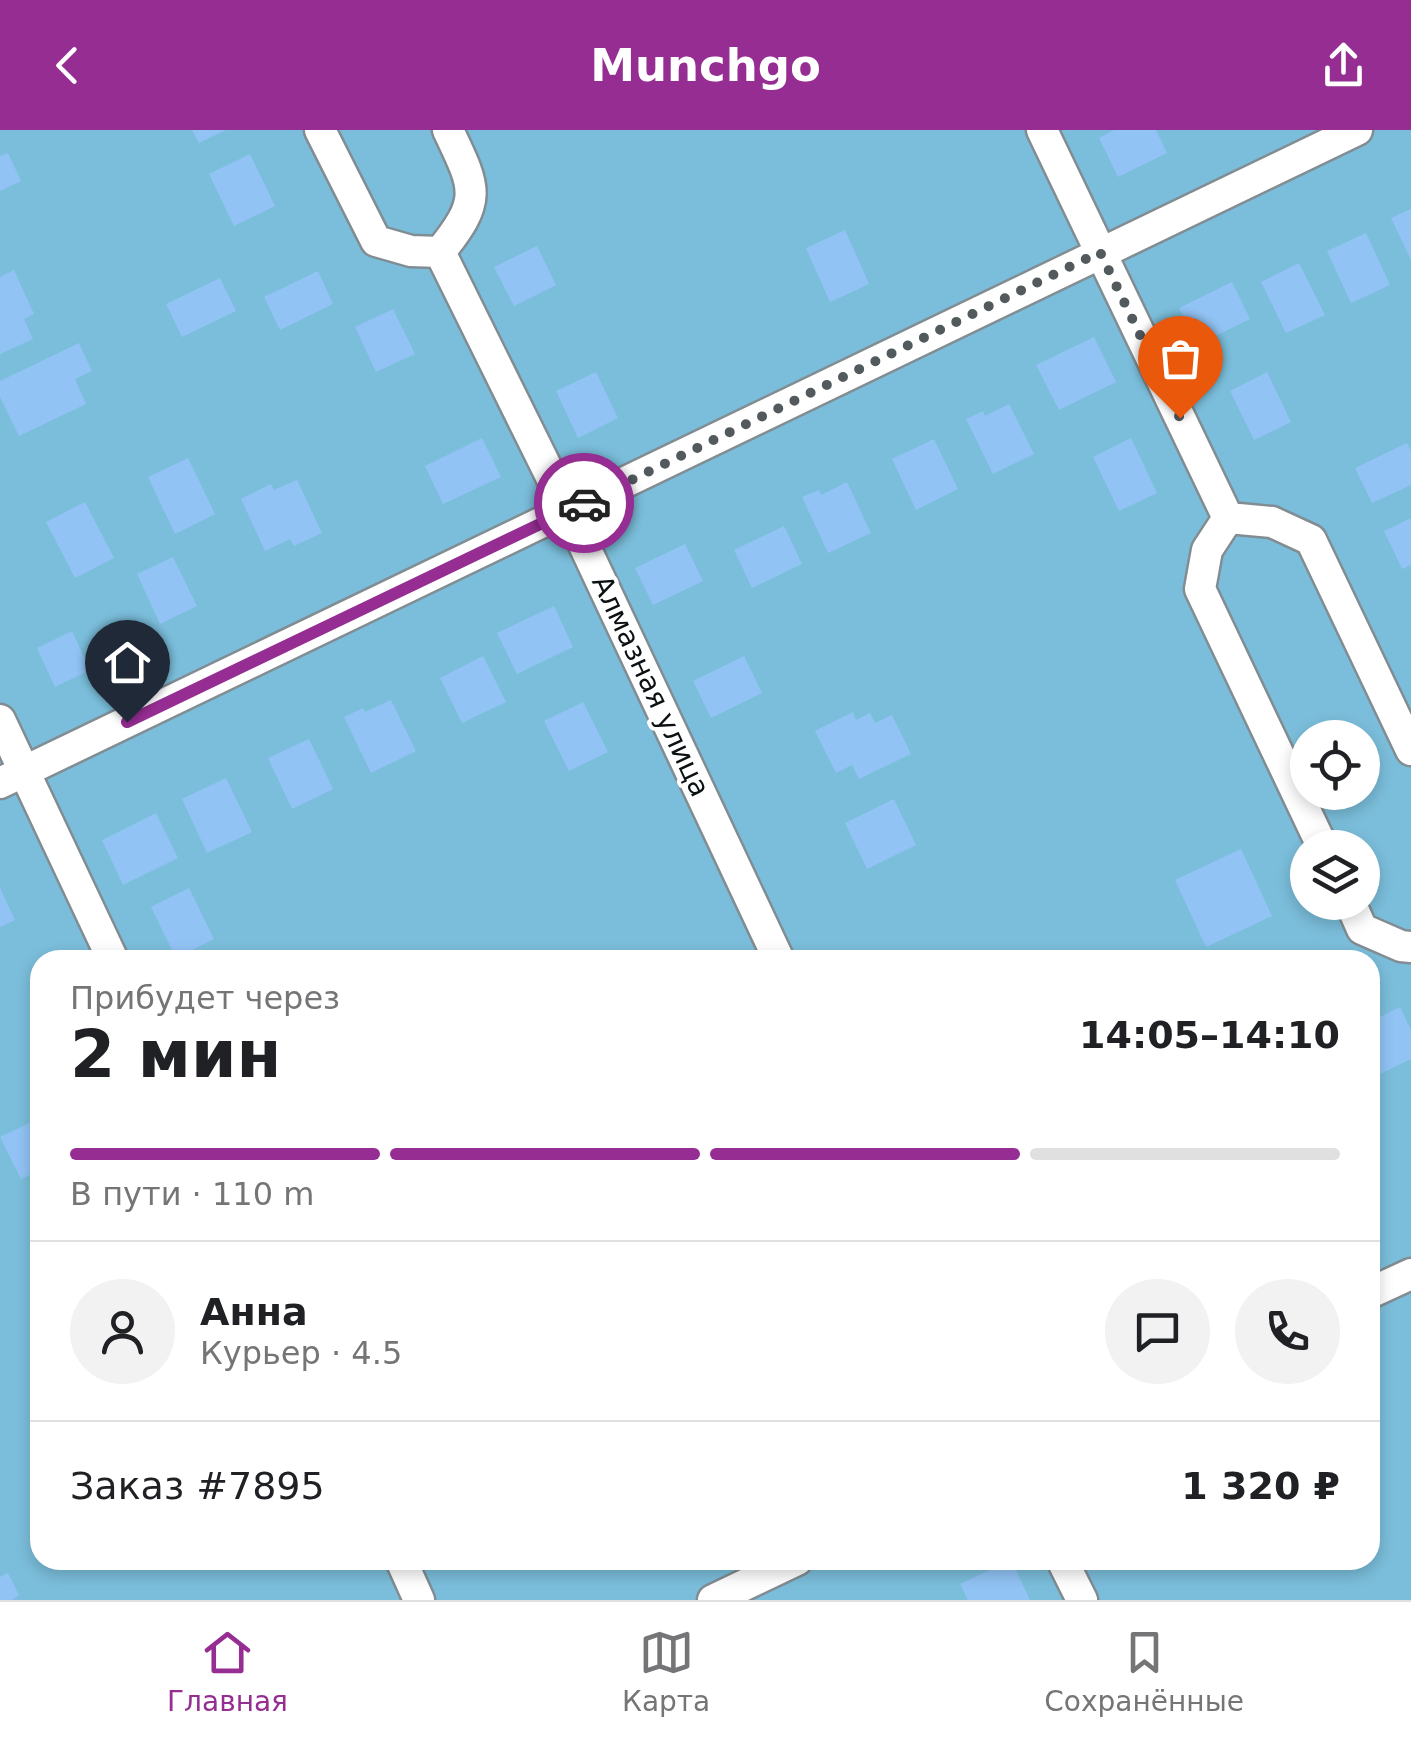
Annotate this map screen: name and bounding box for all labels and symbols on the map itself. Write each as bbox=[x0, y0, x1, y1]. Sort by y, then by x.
pin bbox=[1138, 316, 1223, 419]
courier bbox=[534, 453, 634, 553]
street label: Алмазная улица bbox=[585, 570, 717, 802]
pin bbox=[85, 620, 170, 723]

